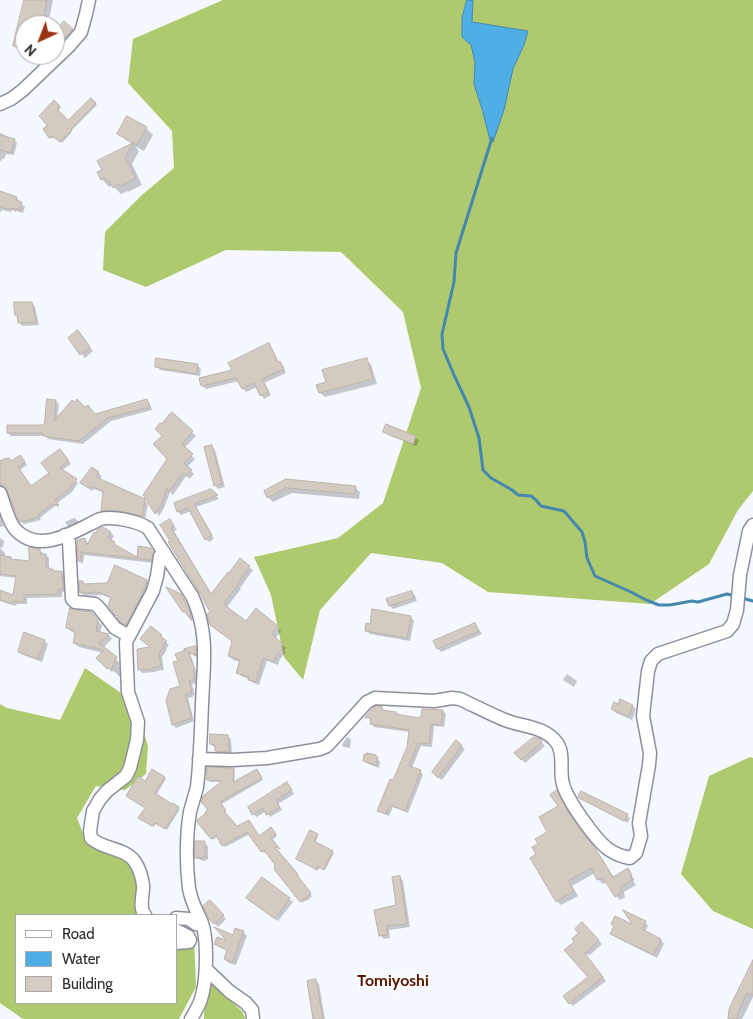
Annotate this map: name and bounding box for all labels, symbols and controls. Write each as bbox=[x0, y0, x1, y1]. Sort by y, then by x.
north arrow bbox=[15, 15, 65, 65]
text: N bbox=[21, 40, 40, 60]
legend bbox=[15, 914, 178, 1004]
text: Road bbox=[62, 925, 95, 943]
text: Water bbox=[62, 950, 100, 968]
district label: Tomiyoshi bbox=[357, 971, 429, 991]
text: Building bbox=[62, 975, 113, 993]

